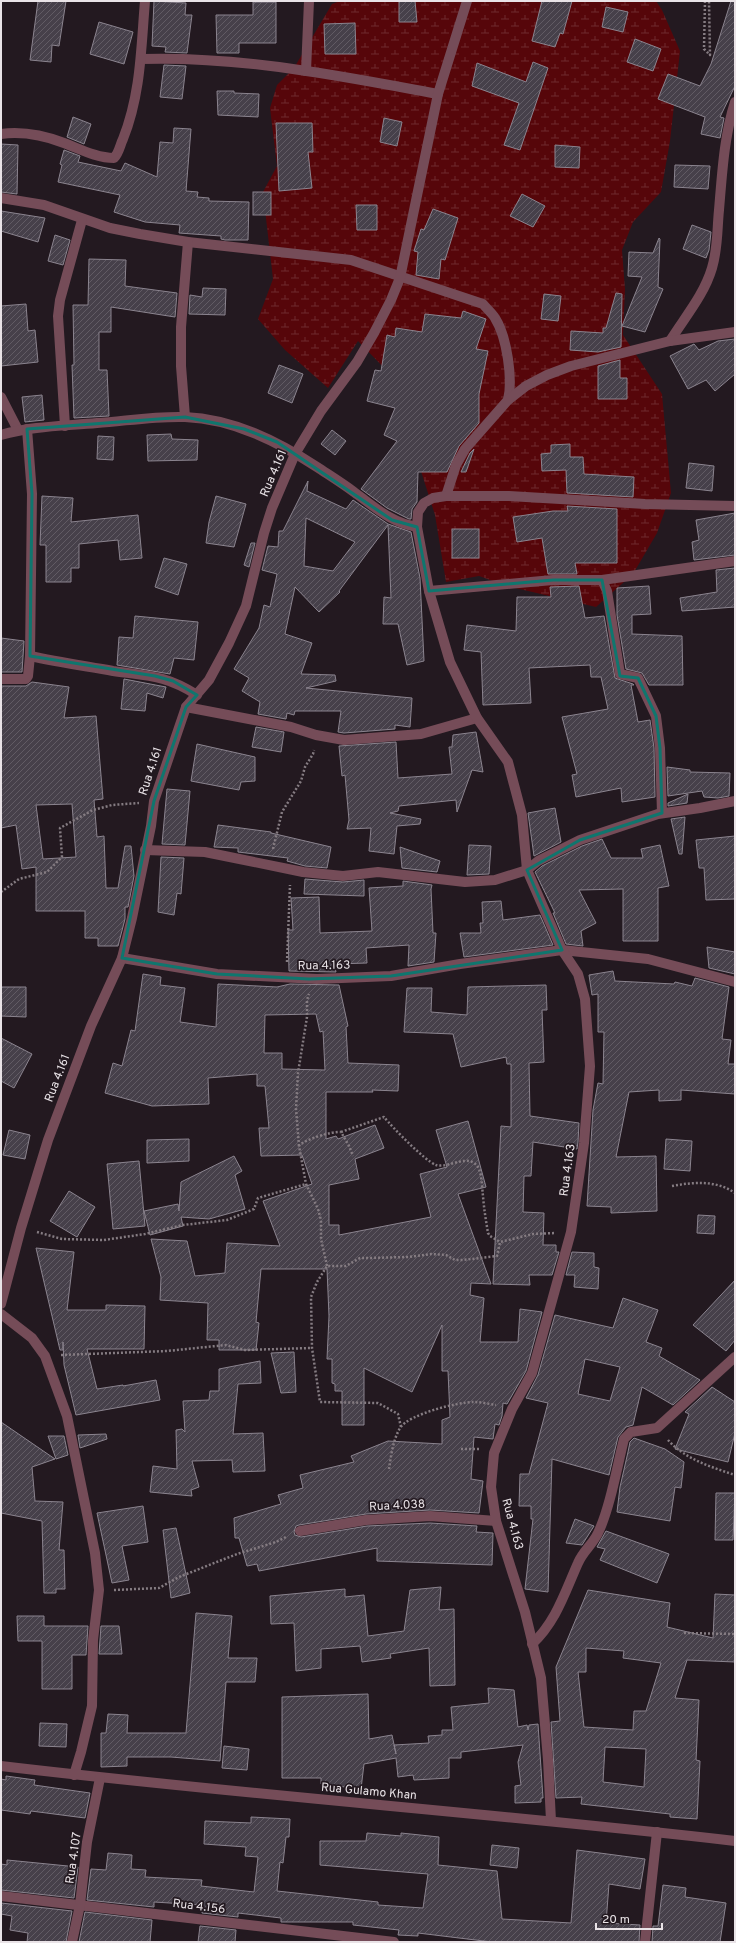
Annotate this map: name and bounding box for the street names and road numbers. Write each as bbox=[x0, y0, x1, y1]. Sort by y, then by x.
street label: Rua 4.161 bbox=[257, 447, 291, 500]
street label: Rua 4.161 bbox=[136, 745, 166, 798]
street label: Rua 4.163 bbox=[297, 958, 351, 974]
street label: Rua 4.161 bbox=[42, 1052, 74, 1105]
street label: Rua 4.163 bbox=[556, 1143, 580, 1197]
street label: Rua 4.038 bbox=[369, 1497, 426, 1515]
street label: Rua 4.163 bbox=[497, 1497, 527, 1552]
street label: Rua Gulamo Khan bbox=[320, 1780, 418, 1804]
street label: Rua 4.107 bbox=[62, 1831, 86, 1885]
street label: Rua 4.156 bbox=[172, 1896, 226, 1918]

